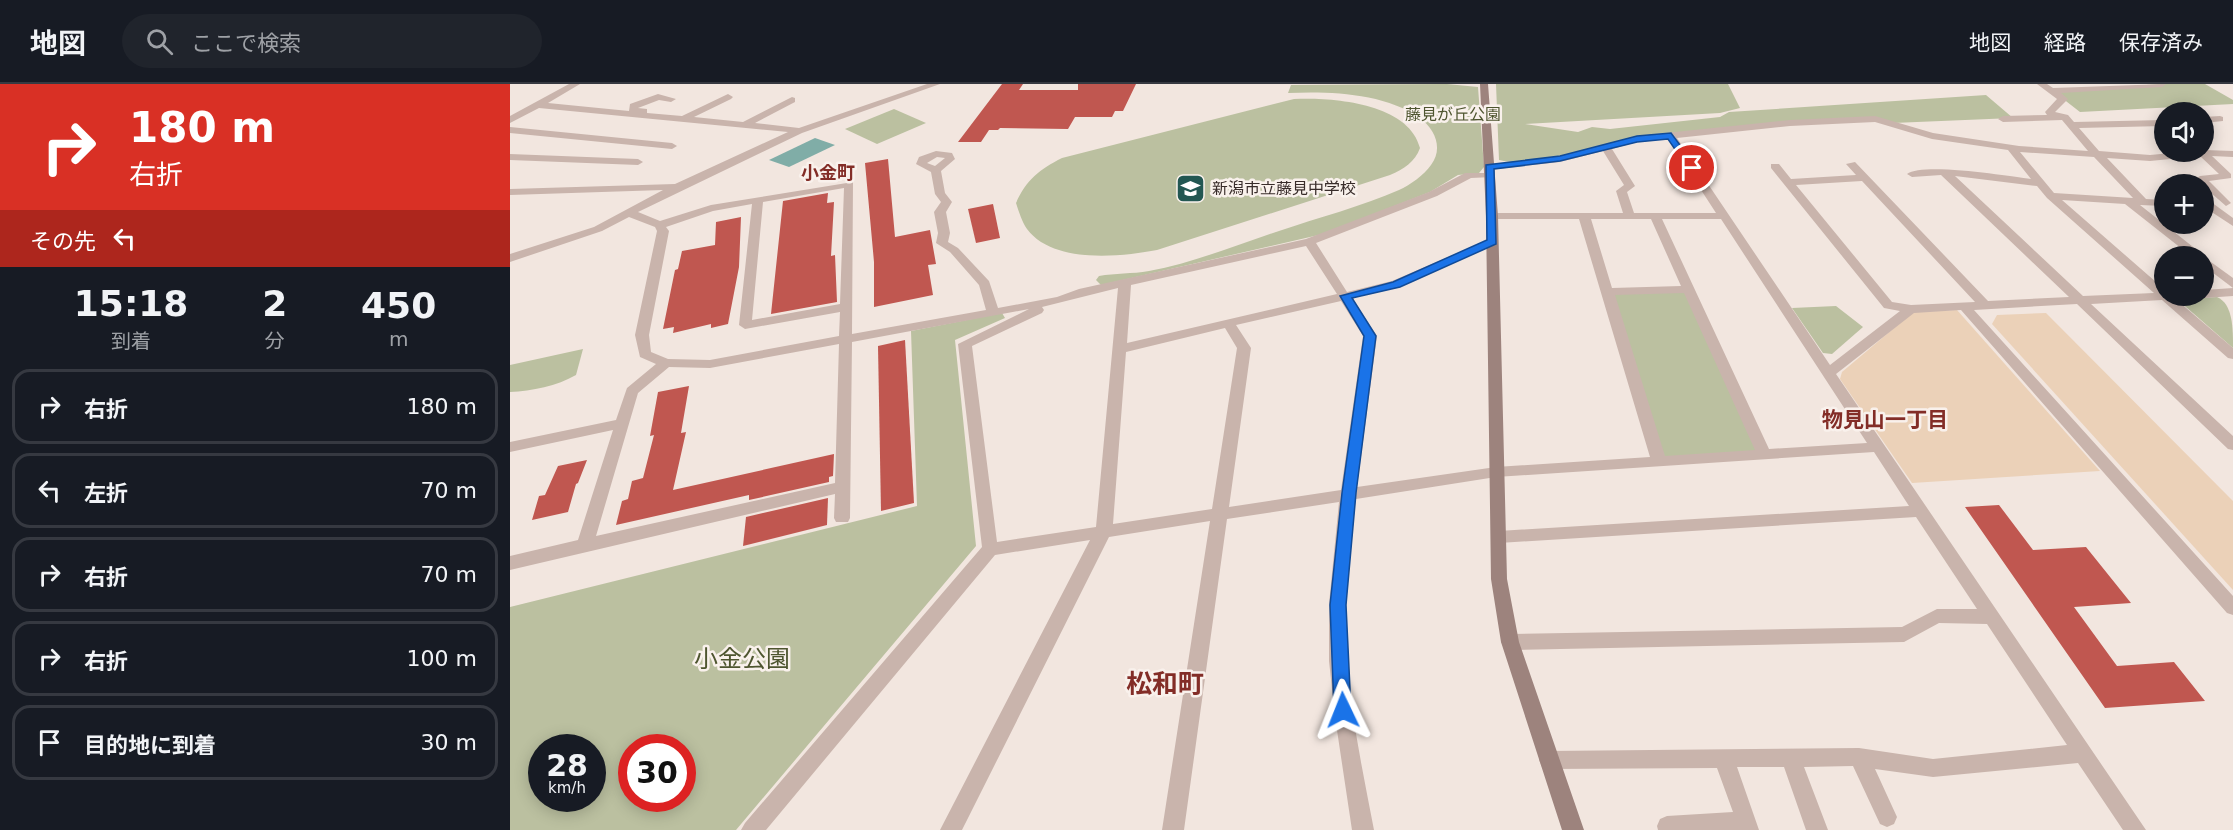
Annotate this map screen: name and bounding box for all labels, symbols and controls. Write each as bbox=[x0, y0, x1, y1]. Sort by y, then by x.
search box bbox=[122, 14, 542, 68]
icon: search bbox=[143, 25, 176, 58]
text: 地図 bbox=[30, 27, 86, 60]
text: ここで検索 bbox=[191, 31, 301, 56]
text: 地図 bbox=[1969, 31, 2011, 55]
text: 経路 bbox=[2044, 31, 2086, 55]
text: 保存済み bbox=[2119, 31, 2203, 55]
map controls bbox=[2154, 102, 2214, 306]
button: sound bbox=[2154, 102, 2214, 162]
text: 180 m bbox=[129, 103, 275, 152]
park label: 藤見が丘公園 bbox=[1405, 105, 1501, 124]
icon: right bbox=[30, 108, 108, 186]
pin bbox=[1666, 142, 1717, 193]
icon: arrive bbox=[1675, 151, 1708, 184]
text: 右折 bbox=[129, 159, 183, 190]
district label: 小金町 bbox=[801, 162, 855, 183]
school or university icon: 新潟市立藤見中学校 bbox=[1175, 172, 1207, 204]
button: + bbox=[2154, 174, 2214, 234]
place label: 新潟市立藤見中学校 bbox=[1212, 179, 1356, 198]
icon: left bbox=[108, 222, 141, 255]
text: その先 bbox=[30, 229, 96, 254]
button: − bbox=[2154, 246, 2214, 306]
text: 15:18 bbox=[74, 283, 188, 324]
text: 2 bbox=[262, 283, 287, 324]
text: 450 bbox=[361, 285, 436, 326]
text: m bbox=[389, 327, 408, 351]
text: 到着 bbox=[111, 329, 151, 353]
text: 分 bbox=[265, 329, 285, 353]
icon: right bbox=[33, 390, 66, 423]
text: 180 m bbox=[407, 394, 477, 419]
text: 右折 bbox=[84, 397, 128, 422]
district label: 物見山一丁目 bbox=[1822, 408, 1948, 432]
icon: left bbox=[33, 474, 66, 507]
text: 70 m bbox=[421, 478, 477, 503]
text: 左折 bbox=[84, 481, 128, 506]
icon: right bbox=[33, 558, 66, 591]
text: 70 m bbox=[421, 562, 477, 587]
text: 右折 bbox=[84, 565, 128, 590]
icon: right bbox=[33, 642, 66, 675]
park label: 小金公園 bbox=[694, 645, 790, 673]
text: 100 m bbox=[407, 646, 477, 671]
text: 右折 bbox=[84, 649, 128, 674]
district label: 松和町 bbox=[1126, 669, 1204, 699]
position arrow bbox=[1311, 678, 1375, 742]
icon: arrive bbox=[33, 726, 66, 759]
text: 30 m bbox=[421, 730, 477, 755]
text: 目的地に到着 bbox=[84, 733, 216, 758]
speed limit sign: 30 bbox=[618, 734, 696, 812]
text: 28 bbox=[546, 748, 588, 783]
text: km/h bbox=[548, 779, 586, 797]

